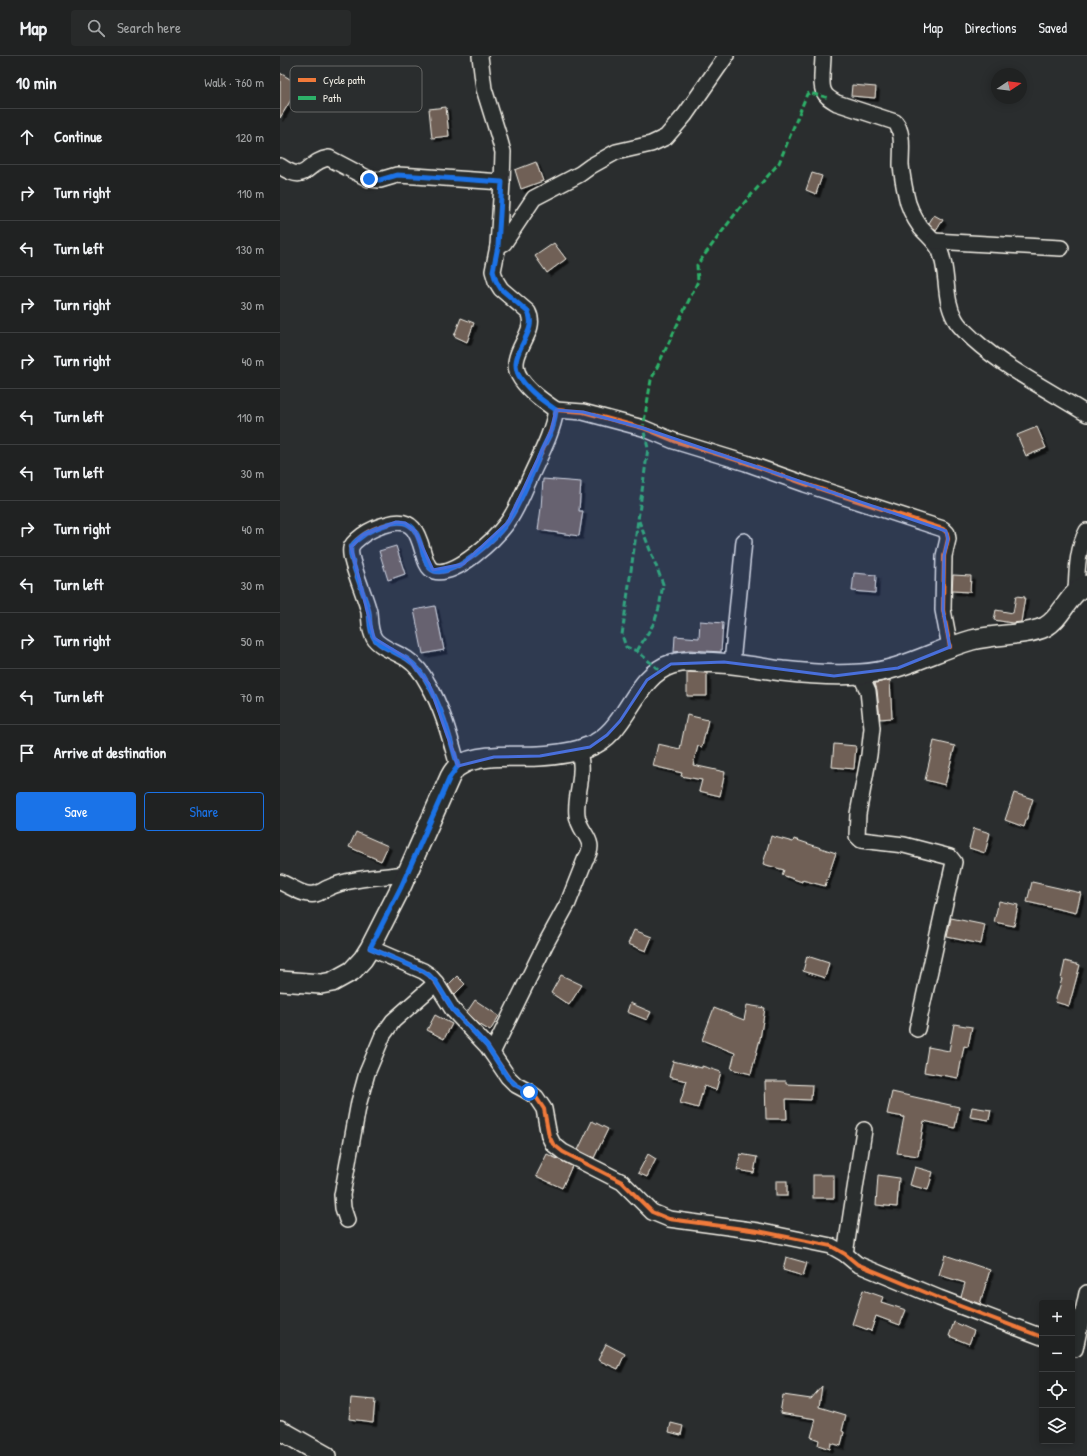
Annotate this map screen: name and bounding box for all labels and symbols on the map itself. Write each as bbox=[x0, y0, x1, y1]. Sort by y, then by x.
legend bbox=[290, 66, 422, 112]
north arrow bbox=[991, 68, 1027, 104]
text: Cycle path bbox=[323, 73, 366, 87]
text: Path bbox=[323, 91, 341, 105]
route end bbox=[360, 170, 378, 188]
route start bbox=[520, 1083, 538, 1101]

